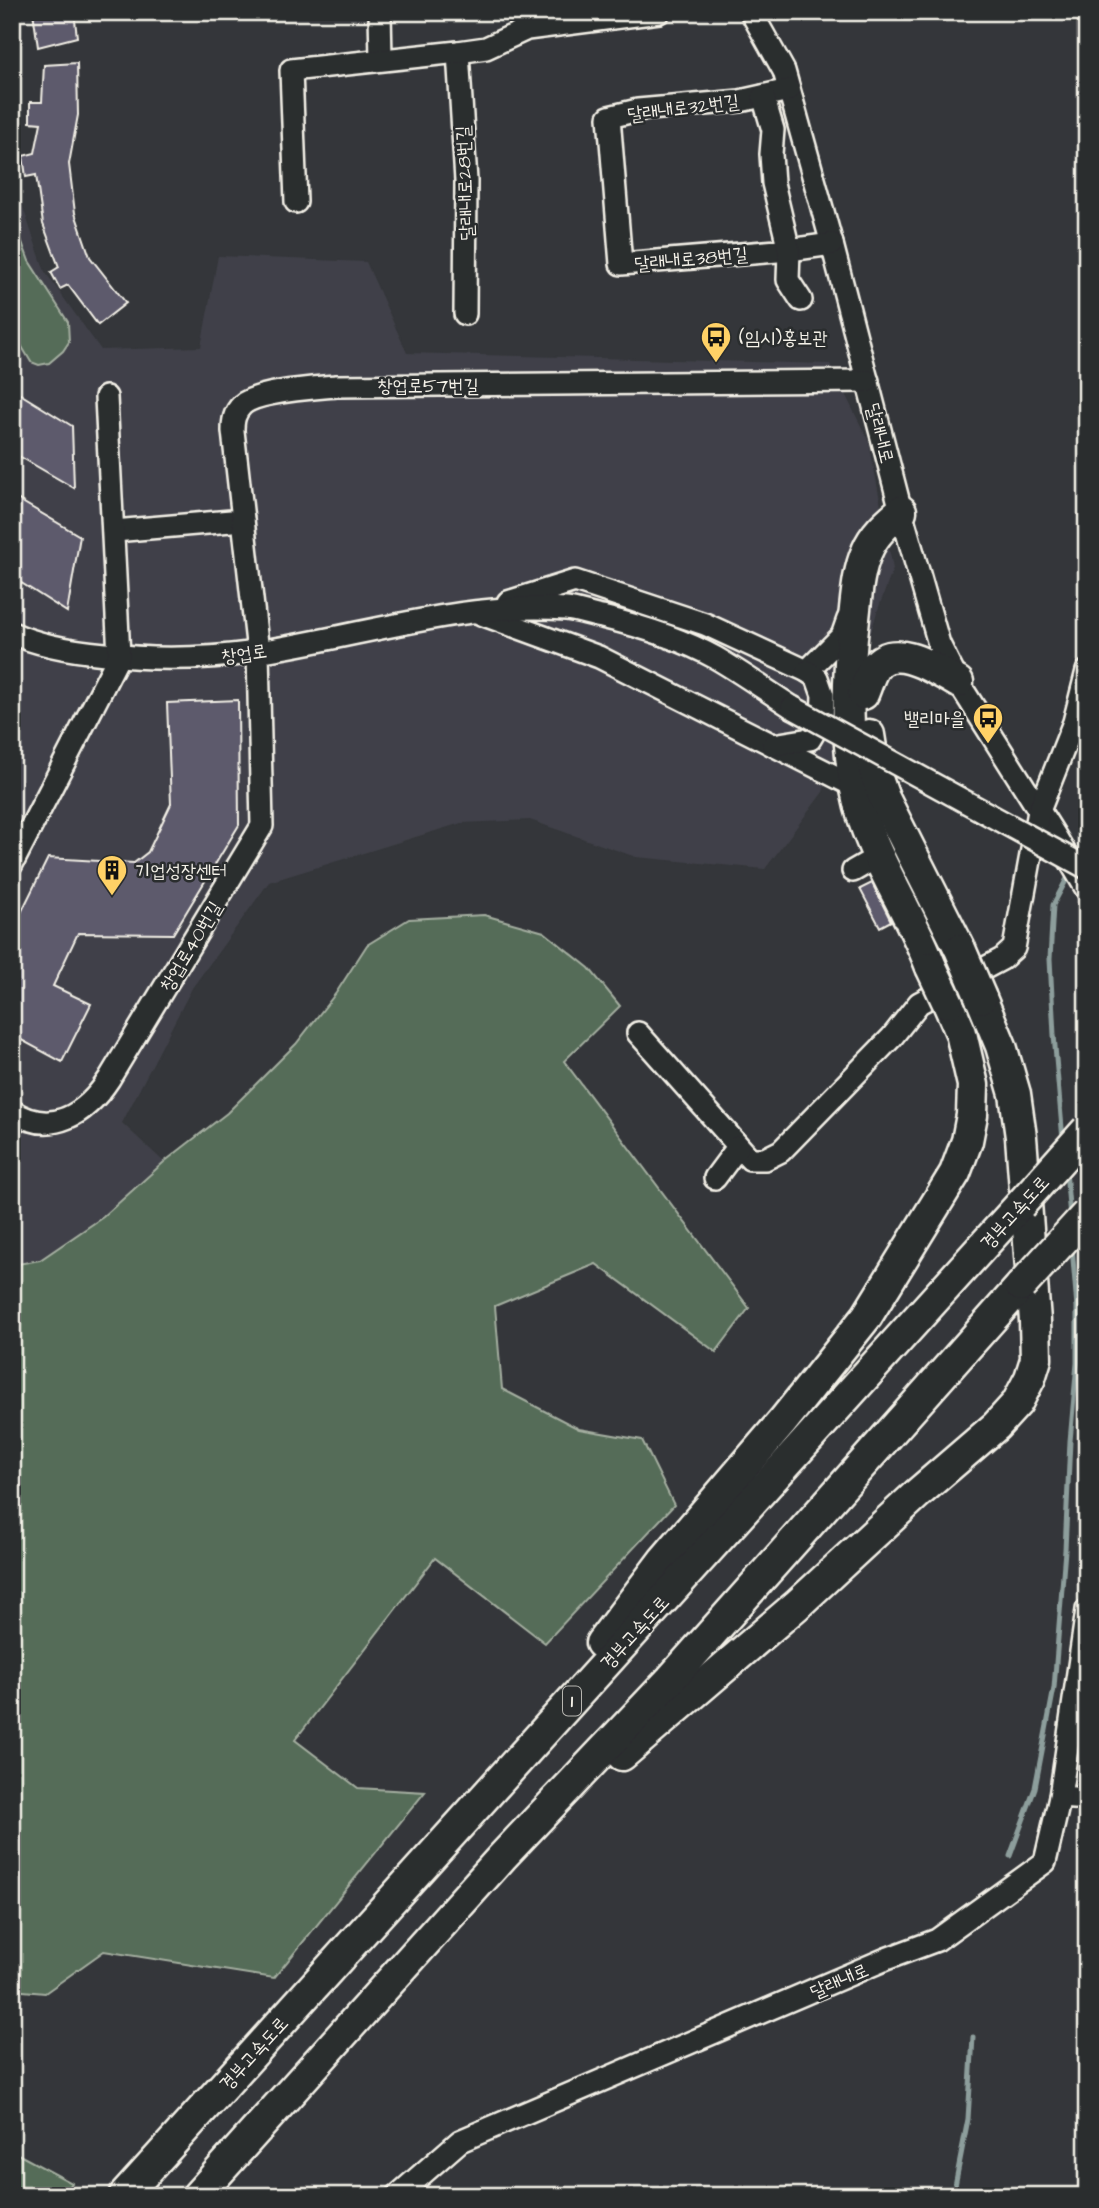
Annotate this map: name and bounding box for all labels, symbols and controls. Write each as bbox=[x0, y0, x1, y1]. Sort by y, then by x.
street label: 달래내로32번길 bbox=[626, 88, 741, 129]
street label: 달래내로28번길 bbox=[450, 125, 481, 241]
street label: 달래내로38번길 bbox=[633, 241, 749, 278]
bus stop icon: (임시)홍보관 bbox=[699, 320, 733, 364]
place label: (임시)홍보관 bbox=[739, 325, 828, 352]
street label: 창업로57번길 bbox=[377, 373, 479, 400]
street label: 달래내로 bbox=[859, 400, 900, 466]
street label: 창업로 bbox=[220, 638, 269, 671]
bus stop icon: 밸리마을 bbox=[971, 701, 1005, 745]
place label: 밸리마을 bbox=[904, 706, 965, 733]
building icon: 기업성장센터 bbox=[95, 853, 129, 897]
place label: 기업성장센터 bbox=[135, 858, 227, 885]
street label: 창업로40번길 bbox=[154, 896, 229, 997]
street label: 경부고속도로 bbox=[974, 1170, 1056, 1256]
street label: 경부고속도로 bbox=[594, 1590, 676, 1676]
road number: 1 bbox=[563, 1686, 581, 1716]
street label: 달래내로 bbox=[806, 1957, 873, 2006]
street label: 경부고속도로 bbox=[213, 2011, 295, 2097]

